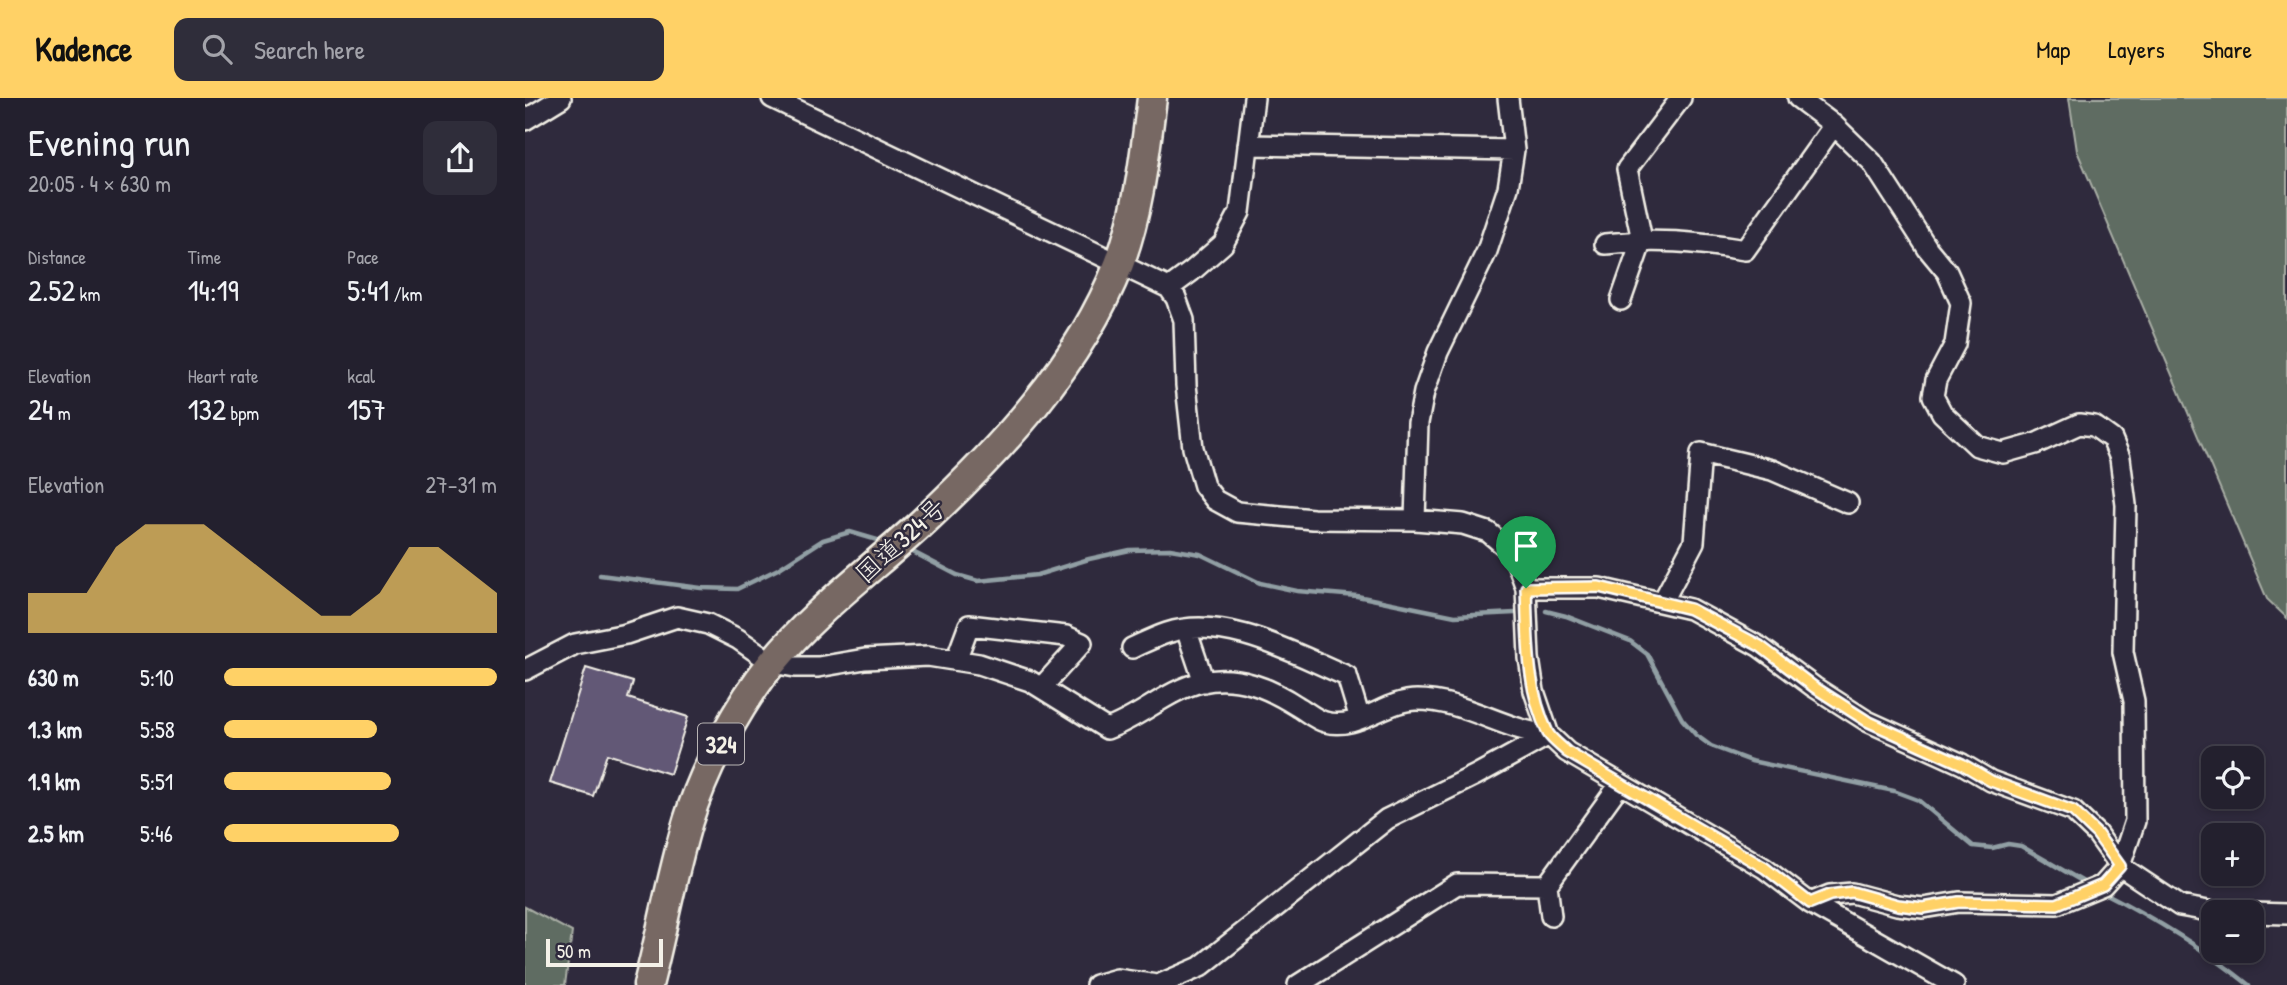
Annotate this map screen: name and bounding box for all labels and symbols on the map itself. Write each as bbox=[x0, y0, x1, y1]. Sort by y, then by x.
street label: 国道324号 bbox=[847, 490, 953, 590]
pin bbox=[1496, 516, 1556, 588]
road number: 324 bbox=[698, 724, 744, 764]
scale bar bbox=[546, 936, 663, 968]

